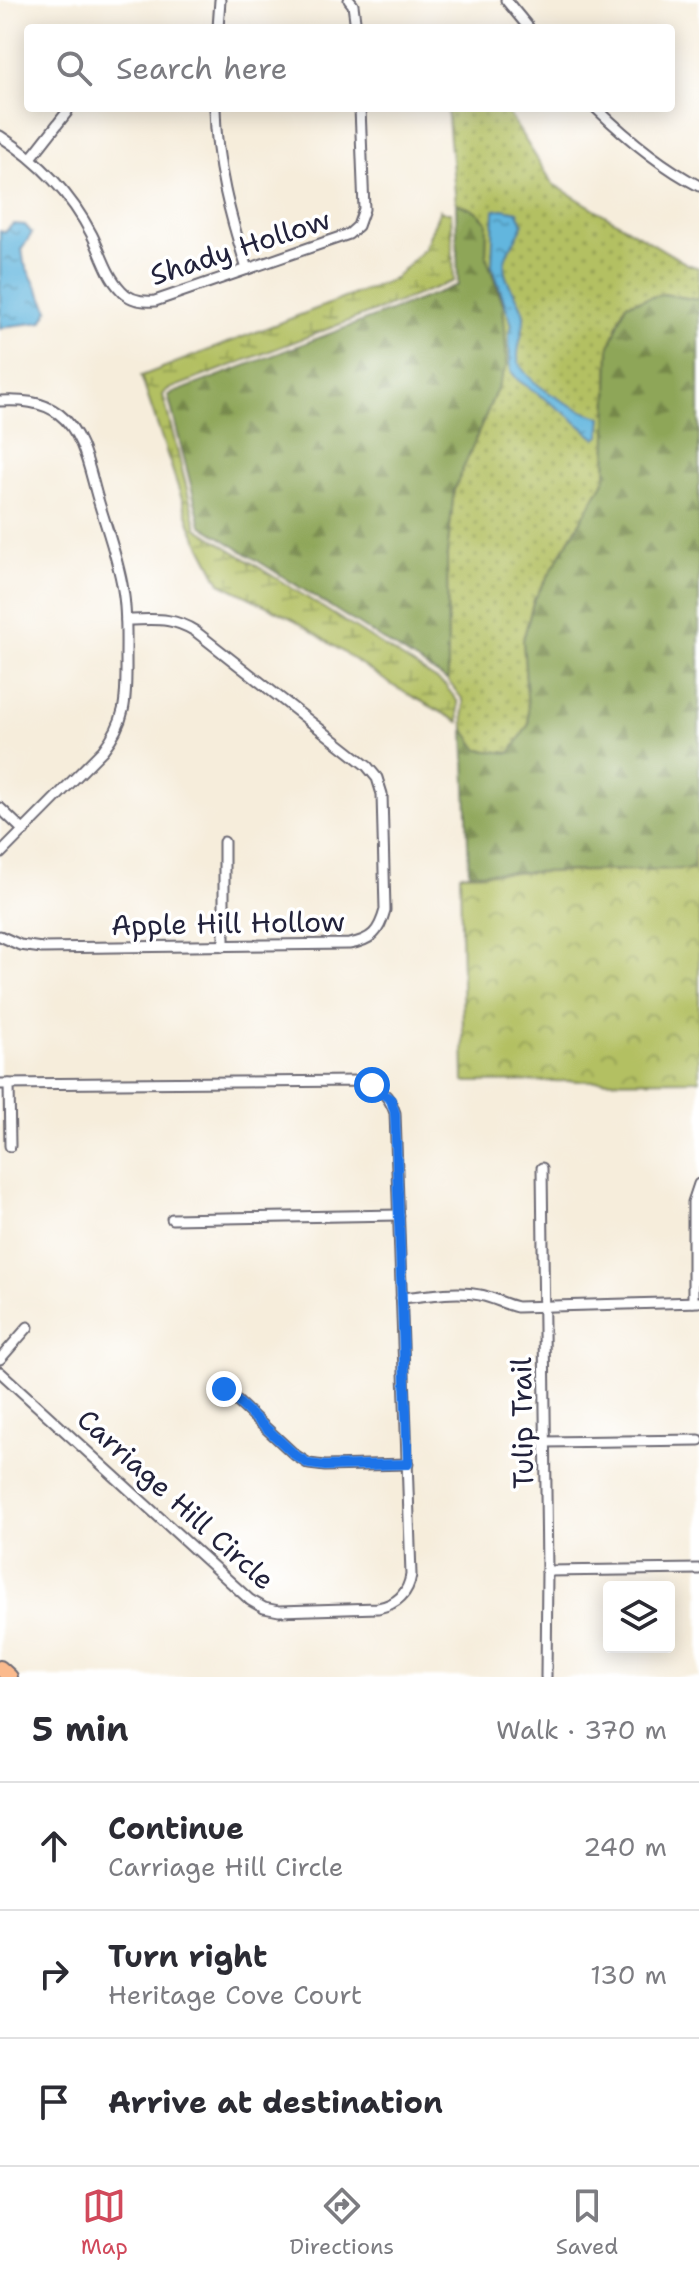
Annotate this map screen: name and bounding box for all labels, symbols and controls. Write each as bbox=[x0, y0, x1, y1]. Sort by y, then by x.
search box bbox=[24, 24, 675, 112]
icon: search bbox=[52, 46, 96, 90]
text: Search here bbox=[116, 48, 287, 89]
street label: Shady Hollow bbox=[145, 200, 335, 294]
street label: Apple Hill Hollow bbox=[111, 902, 345, 944]
route start bbox=[354, 1067, 390, 1103]
street label: Tulip Trail bbox=[502, 1356, 542, 1489]
route end bbox=[206, 1371, 242, 1407]
street label: Carriage Hill Circle bbox=[69, 1400, 283, 1598]
map controls bbox=[603, 1581, 675, 1653]
button: layers bbox=[603, 1581, 675, 1653]
text: 5 min bbox=[32, 1706, 129, 1752]
text: Walk · 370 m bbox=[496, 1712, 667, 1747]
text: Continue bbox=[108, 1808, 244, 1849]
icon: ahead bbox=[32, 1824, 76, 1868]
text: 240 m bbox=[583, 1829, 667, 1864]
text: Carriage Hill Circle bbox=[108, 1849, 343, 1884]
text: Turn right bbox=[108, 1936, 267, 1977]
icon: right bbox=[32, 1952, 76, 1996]
text: 130 m bbox=[590, 1957, 667, 1992]
text: Heritage Cove Court bbox=[108, 1977, 362, 2012]
icon: arrive bbox=[32, 2080, 76, 2124]
text: Arrive at destination bbox=[108, 2082, 443, 2123]
tab: Map bbox=[81, 2184, 128, 2261]
tab: Directions bbox=[289, 2184, 394, 2261]
tab: Saved bbox=[556, 2184, 618, 2261]

